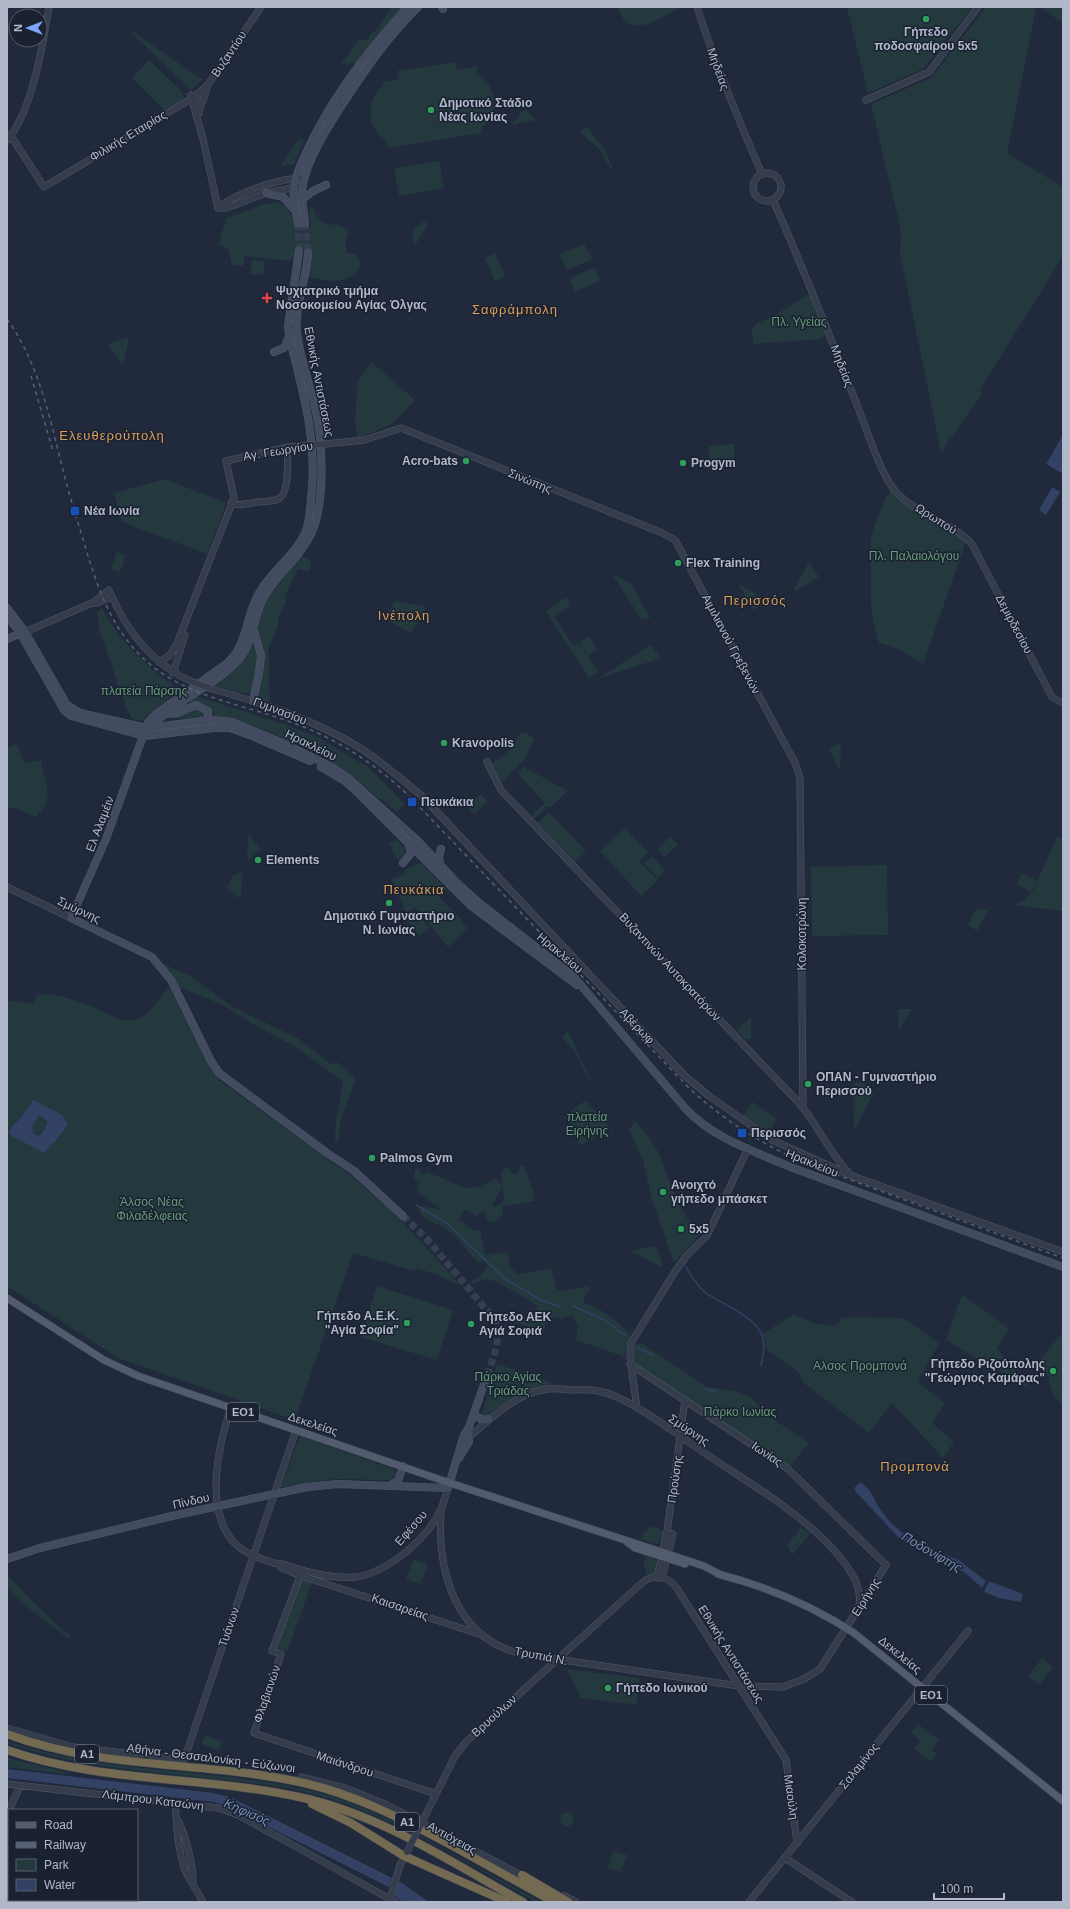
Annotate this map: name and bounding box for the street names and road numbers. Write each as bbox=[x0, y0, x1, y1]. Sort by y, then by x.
street label: Βυζαντίου bbox=[208, 28, 250, 80]
street label: Μηδείας bbox=[704, 46, 732, 92]
street label: Φιλικής Εταιρίας bbox=[87, 107, 169, 164]
street label: Εθνικής Αντιστάσεως bbox=[301, 325, 337, 439]
street label: Μηδείας bbox=[828, 343, 857, 389]
street label: Αγ. Γεωργίου bbox=[242, 439, 314, 463]
street label: Σινώπης bbox=[506, 466, 554, 496]
street label: Ωρωπού bbox=[913, 501, 959, 537]
street label: Αιμιλιανού Γρεβενών bbox=[699, 592, 763, 696]
street label: Δεμιρδεσίου bbox=[993, 592, 1035, 656]
street label: Γυμνασίου bbox=[251, 694, 309, 728]
street label: Ηρακλείου bbox=[283, 727, 339, 763]
street label: Ελ Αλαμέιν bbox=[83, 794, 117, 854]
street label: Σμύρνης bbox=[55, 894, 103, 926]
street label: Κολοκοτρώνη bbox=[795, 898, 809, 970]
street label: Βυζαντινών Αυτοκρατόρων bbox=[616, 910, 724, 1024]
street label: Ηρακλείου bbox=[534, 930, 586, 976]
street label: Αβέρωφ bbox=[617, 1005, 658, 1047]
street label: Ηρακλείου bbox=[784, 1146, 840, 1180]
road number: ΕΟ1 bbox=[227, 1403, 259, 1421]
street label: Δεκελείας bbox=[286, 1409, 340, 1439]
street label: Σμύρνης bbox=[666, 1411, 712, 1449]
street label: Ιωνίας bbox=[749, 1439, 785, 1469]
street label: Προύσης bbox=[665, 1454, 685, 1504]
street label: Πίνδου bbox=[171, 1490, 211, 1512]
street label: Εφέσου bbox=[392, 1508, 430, 1548]
street label: Ειρήνης bbox=[849, 1575, 883, 1619]
street label: Καισαρείας bbox=[370, 1591, 431, 1623]
street label: Εθνικής Αντιστάσεως bbox=[695, 1603, 767, 1706]
street label: Τυάνων bbox=[216, 1605, 242, 1649]
street label: Δεκελείας bbox=[876, 1633, 925, 1677]
street label: Τρυπιά Ν. bbox=[513, 1644, 569, 1668]
street label: Φλαβιανών bbox=[251, 1663, 283, 1725]
road number: ΕΟ1 bbox=[915, 1686, 947, 1704]
street label: Βρυούλων bbox=[469, 1692, 519, 1740]
street label: Σαλαμίνος bbox=[836, 1740, 882, 1792]
street label: Αθήνα - Θεσσαλονίκη - Εύζωνοι bbox=[126, 1741, 296, 1775]
road number: Α1 bbox=[75, 1745, 99, 1763]
street label: Μαιάνδρου bbox=[315, 1748, 375, 1780]
street label: Μιαούλη bbox=[781, 1773, 801, 1821]
street label: Λάμπρου Κατσώνη bbox=[101, 1787, 205, 1813]
road number: Α1 bbox=[395, 1813, 419, 1831]
street label: Αντιόχειας bbox=[425, 1819, 479, 1857]

